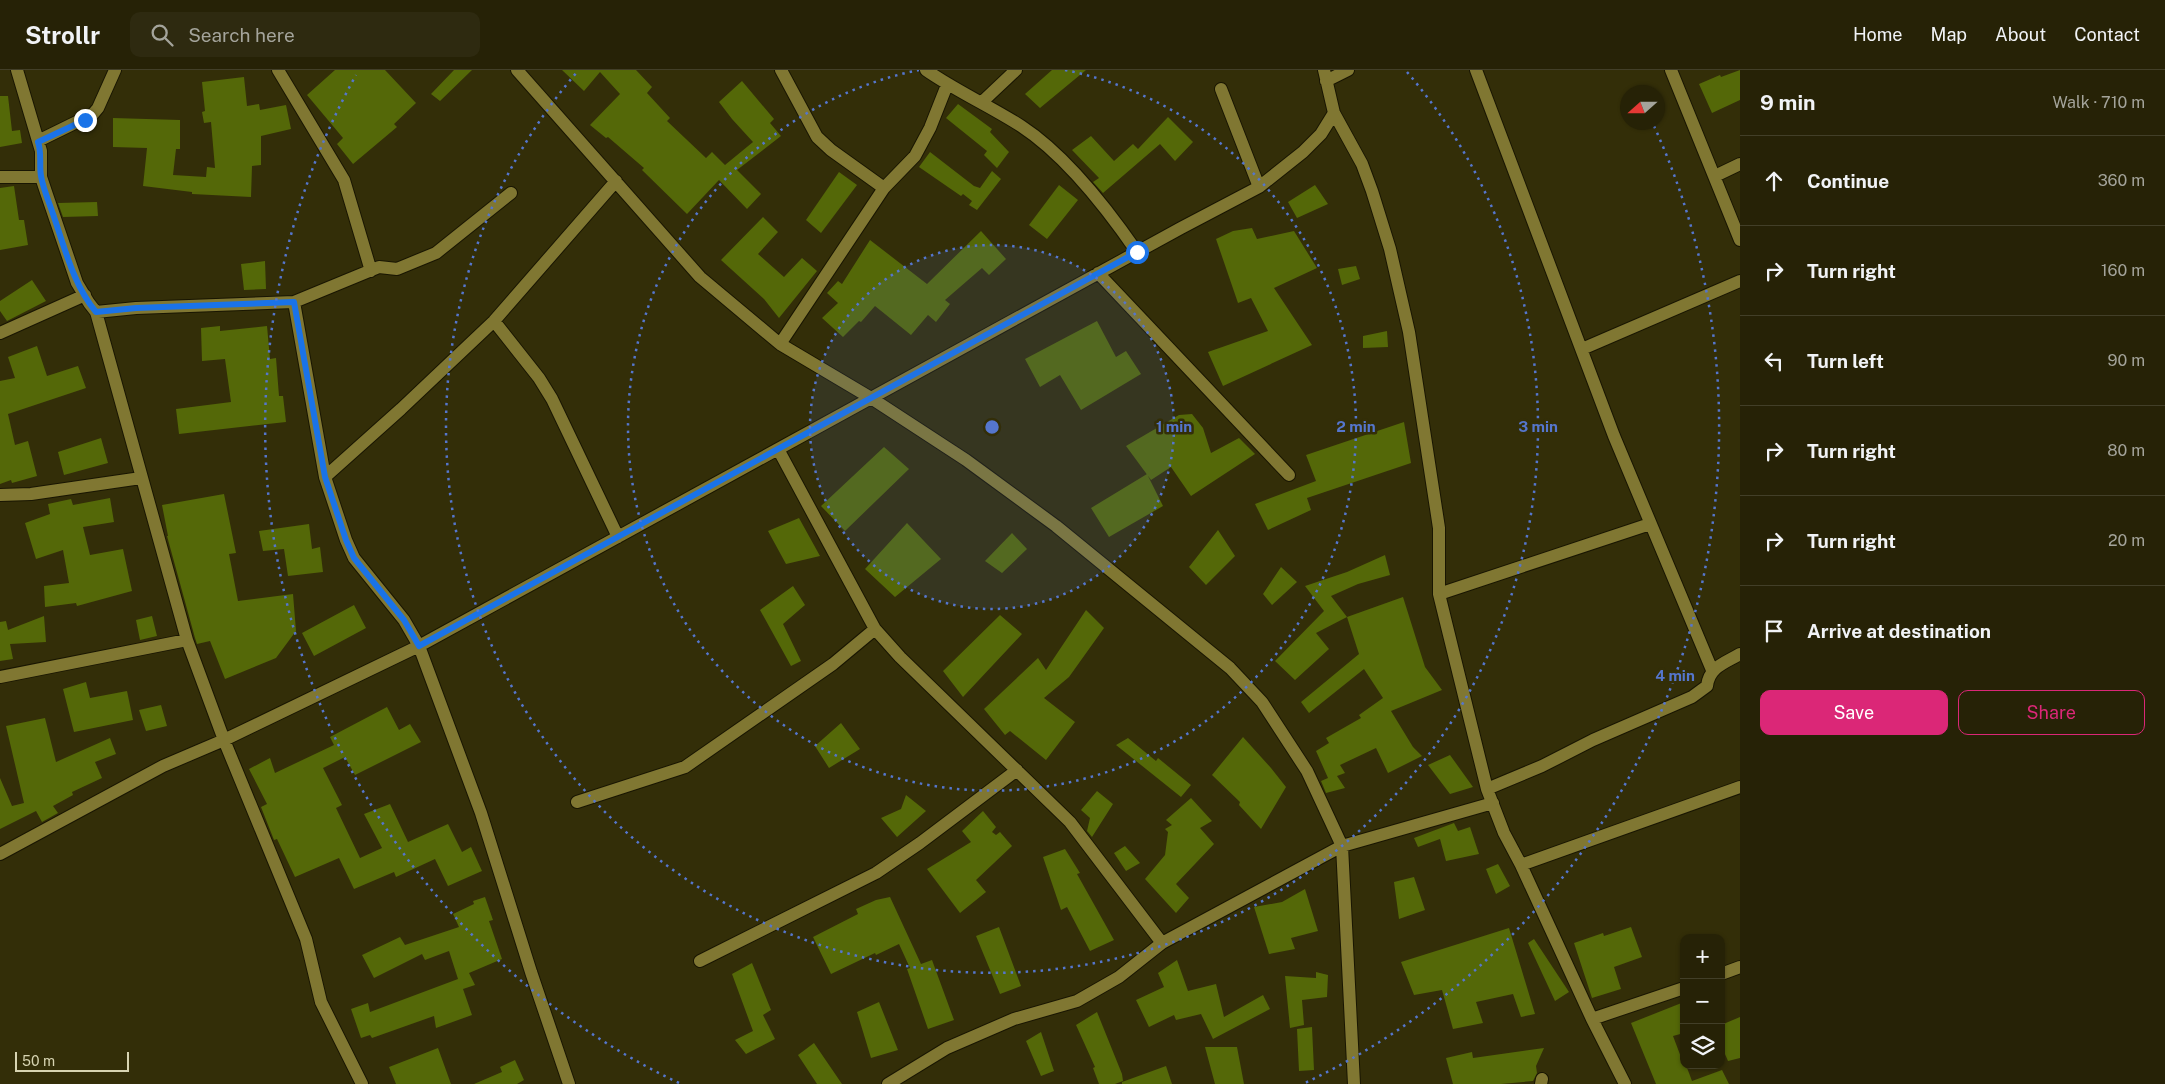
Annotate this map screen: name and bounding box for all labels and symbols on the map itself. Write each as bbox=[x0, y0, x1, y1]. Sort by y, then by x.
north arrow bbox=[1620, 85, 1665, 130]
route end bbox=[74, 109, 97, 132]
route start bbox=[1126, 241, 1149, 264]
centre of rings bbox=[983, 418, 1001, 436]
text: 1 min bbox=[1156, 418, 1192, 435]
text: 2 min bbox=[1336, 418, 1376, 435]
text: 3 min bbox=[1518, 418, 1558, 435]
text: 4 min bbox=[1655, 667, 1695, 684]
scale bar bbox=[15, 1049, 129, 1072]

